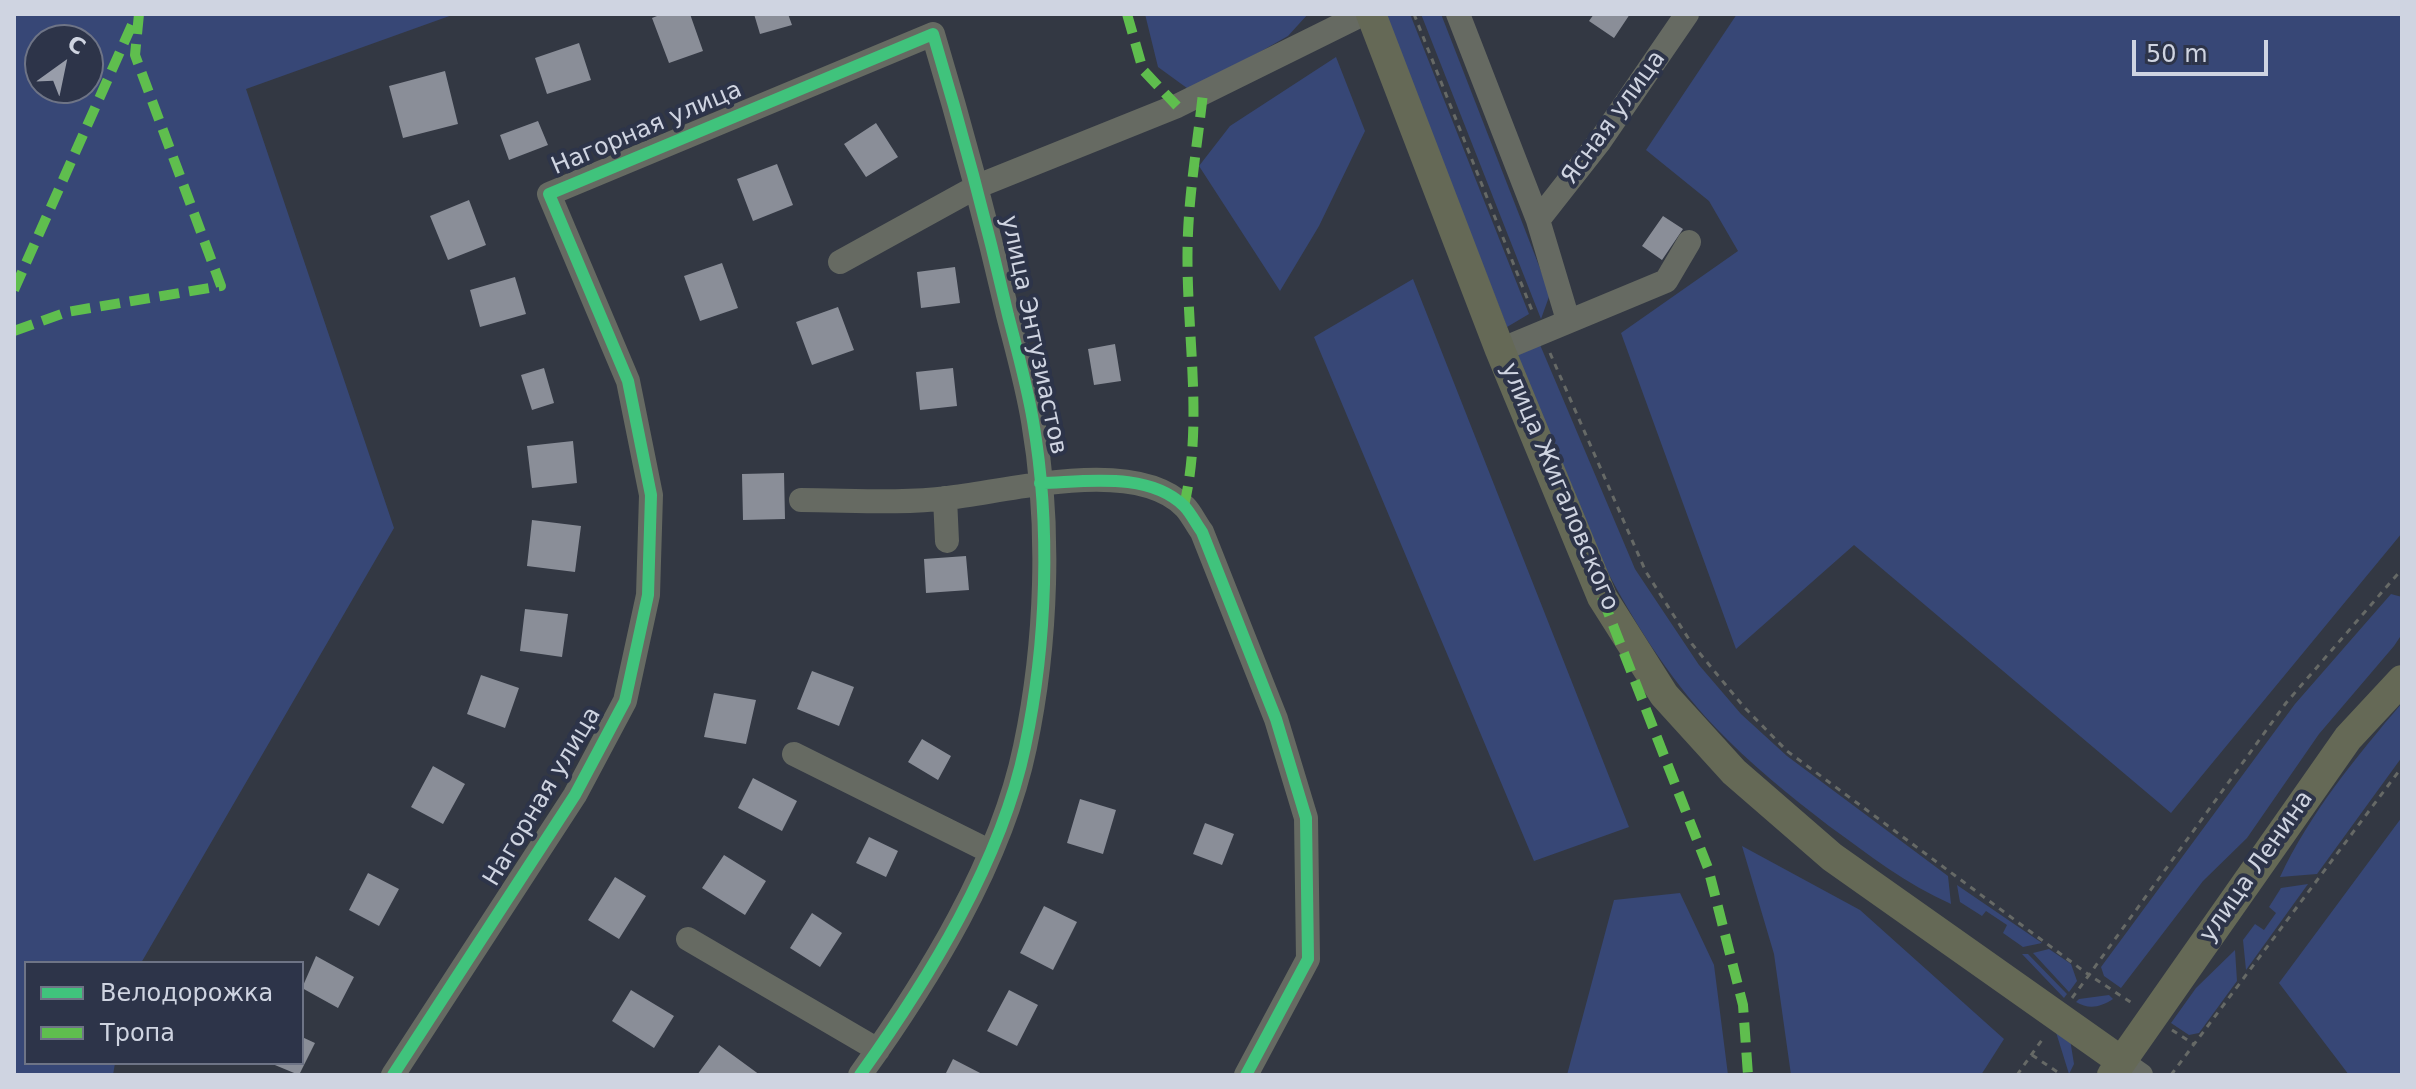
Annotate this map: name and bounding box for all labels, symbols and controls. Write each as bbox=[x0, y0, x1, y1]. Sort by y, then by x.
north arrow bbox=[24, 24, 104, 104]
scale bar bbox=[2136, 24, 2272, 74]
text: С bbox=[63, 30, 90, 60]
text: 50 m bbox=[2146, 40, 2208, 68]
street label: Ясная улица bbox=[1556, 45, 1672, 191]
street label: Нагорная улица bbox=[548, 76, 746, 182]
street label: улица Энтузиастов bbox=[994, 213, 1072, 457]
street label: улица Жигаловского bbox=[1494, 359, 1624, 615]
street label: Нагорная улица bbox=[478, 702, 608, 892]
street label: улица Ленина bbox=[2194, 786, 2320, 948]
legend bbox=[24, 961, 304, 1065]
text: Велодорожка bbox=[100, 979, 273, 1007]
text: Тропа bbox=[100, 1019, 175, 1047]

